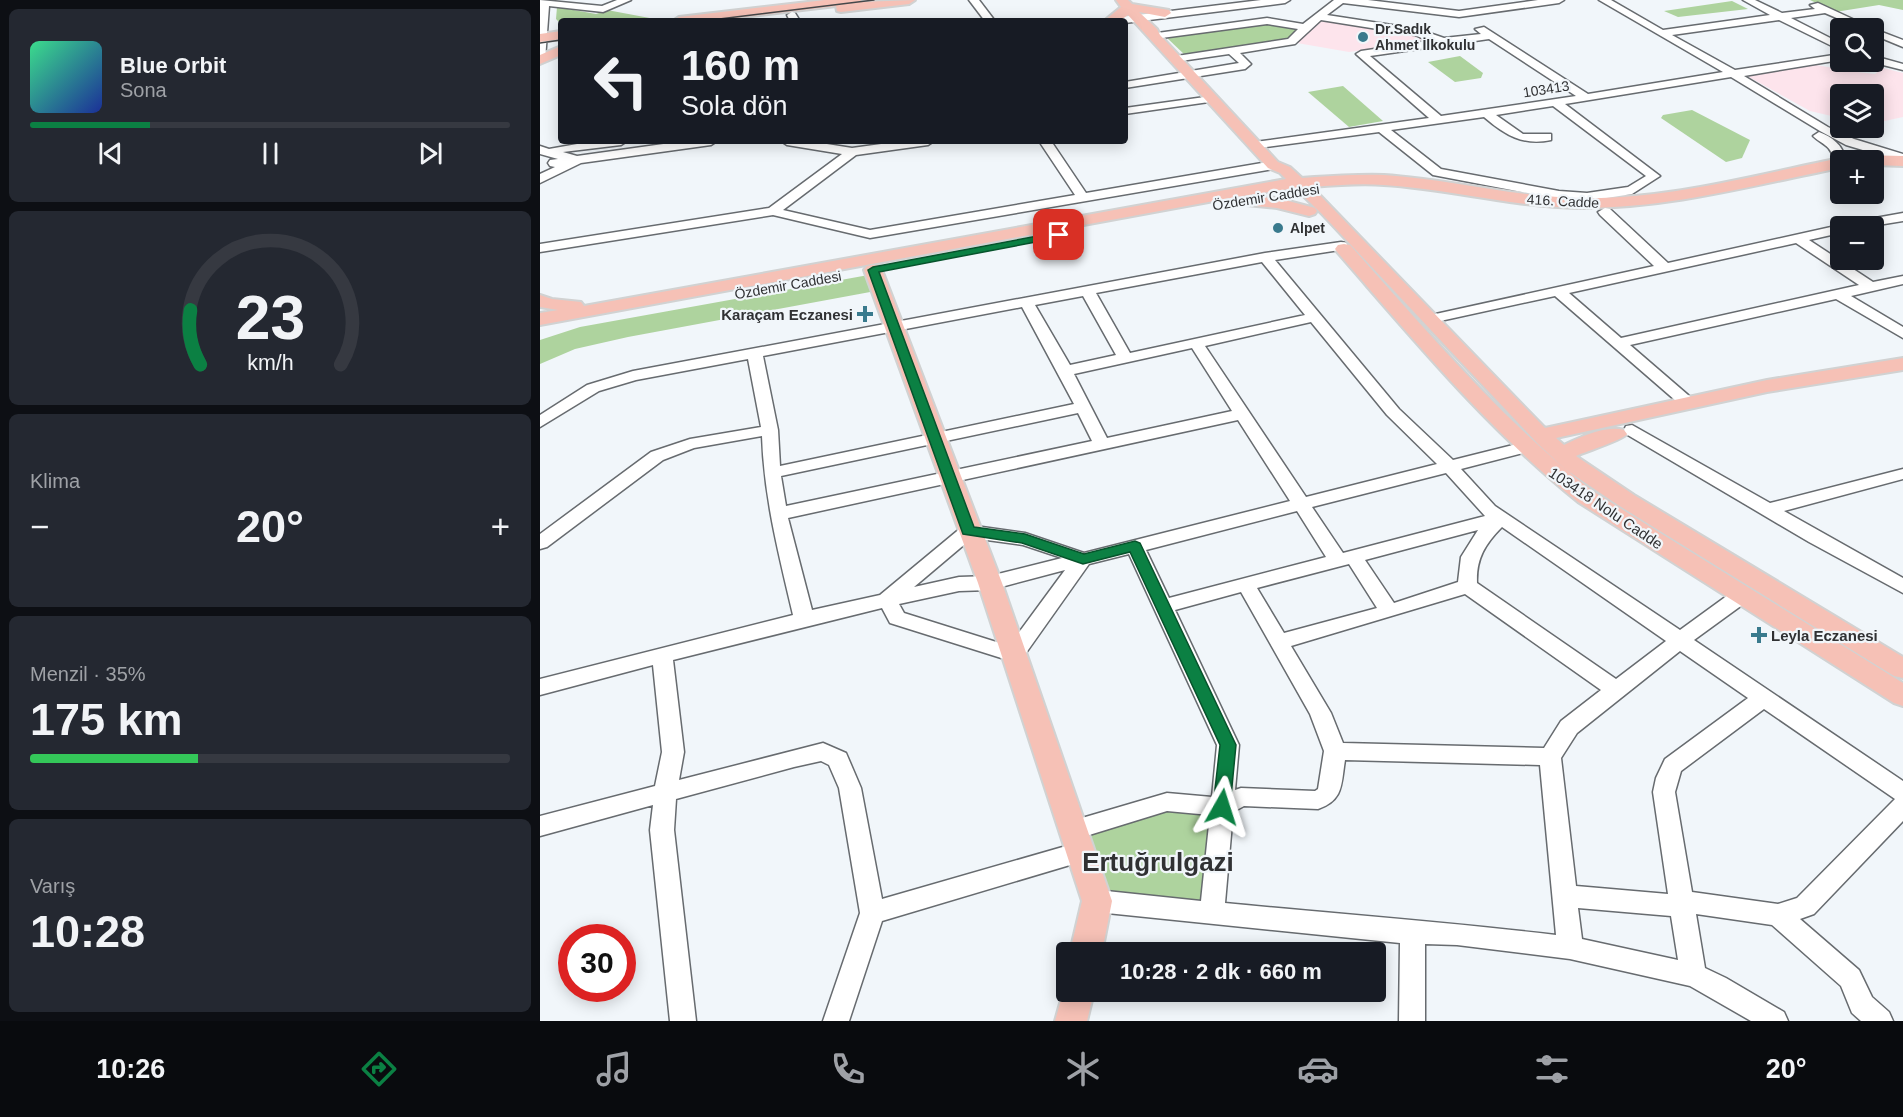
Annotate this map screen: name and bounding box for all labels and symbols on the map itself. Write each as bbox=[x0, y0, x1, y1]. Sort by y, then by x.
place label: Dr.Sadık Ahmet İlkokulu bbox=[1375, 21, 1475, 53]
marker: Dr.Sadık Ahmet İlkokulu bbox=[1356, 30, 1370, 44]
street label: 103413 bbox=[1522, 77, 1571, 101]
street label: Özdemir Caddesi bbox=[1211, 180, 1321, 213]
street label: 416. Cadde bbox=[1526, 191, 1600, 211]
pin bbox=[1033, 209, 1084, 260]
place label: Alpet bbox=[1290, 220, 1325, 236]
marker: Alpet bbox=[1271, 221, 1285, 235]
street label: Özdemir Caddesi bbox=[733, 267, 843, 302]
place label: Karaçam Eczanesi bbox=[721, 306, 853, 323]
marker: Karaçam Eczanesi bbox=[858, 307, 872, 321]
street label: 103418 Nolu Cadde bbox=[1546, 464, 1666, 552]
place label: Leyla Eczanesi bbox=[1771, 627, 1878, 644]
marker: Leyla Eczanesi bbox=[1752, 628, 1766, 642]
position arrow bbox=[1190, 775, 1254, 839]
district label: Ertuğrulgazi bbox=[1082, 847, 1234, 877]
speed limit sign: 30 bbox=[558, 924, 636, 1002]

